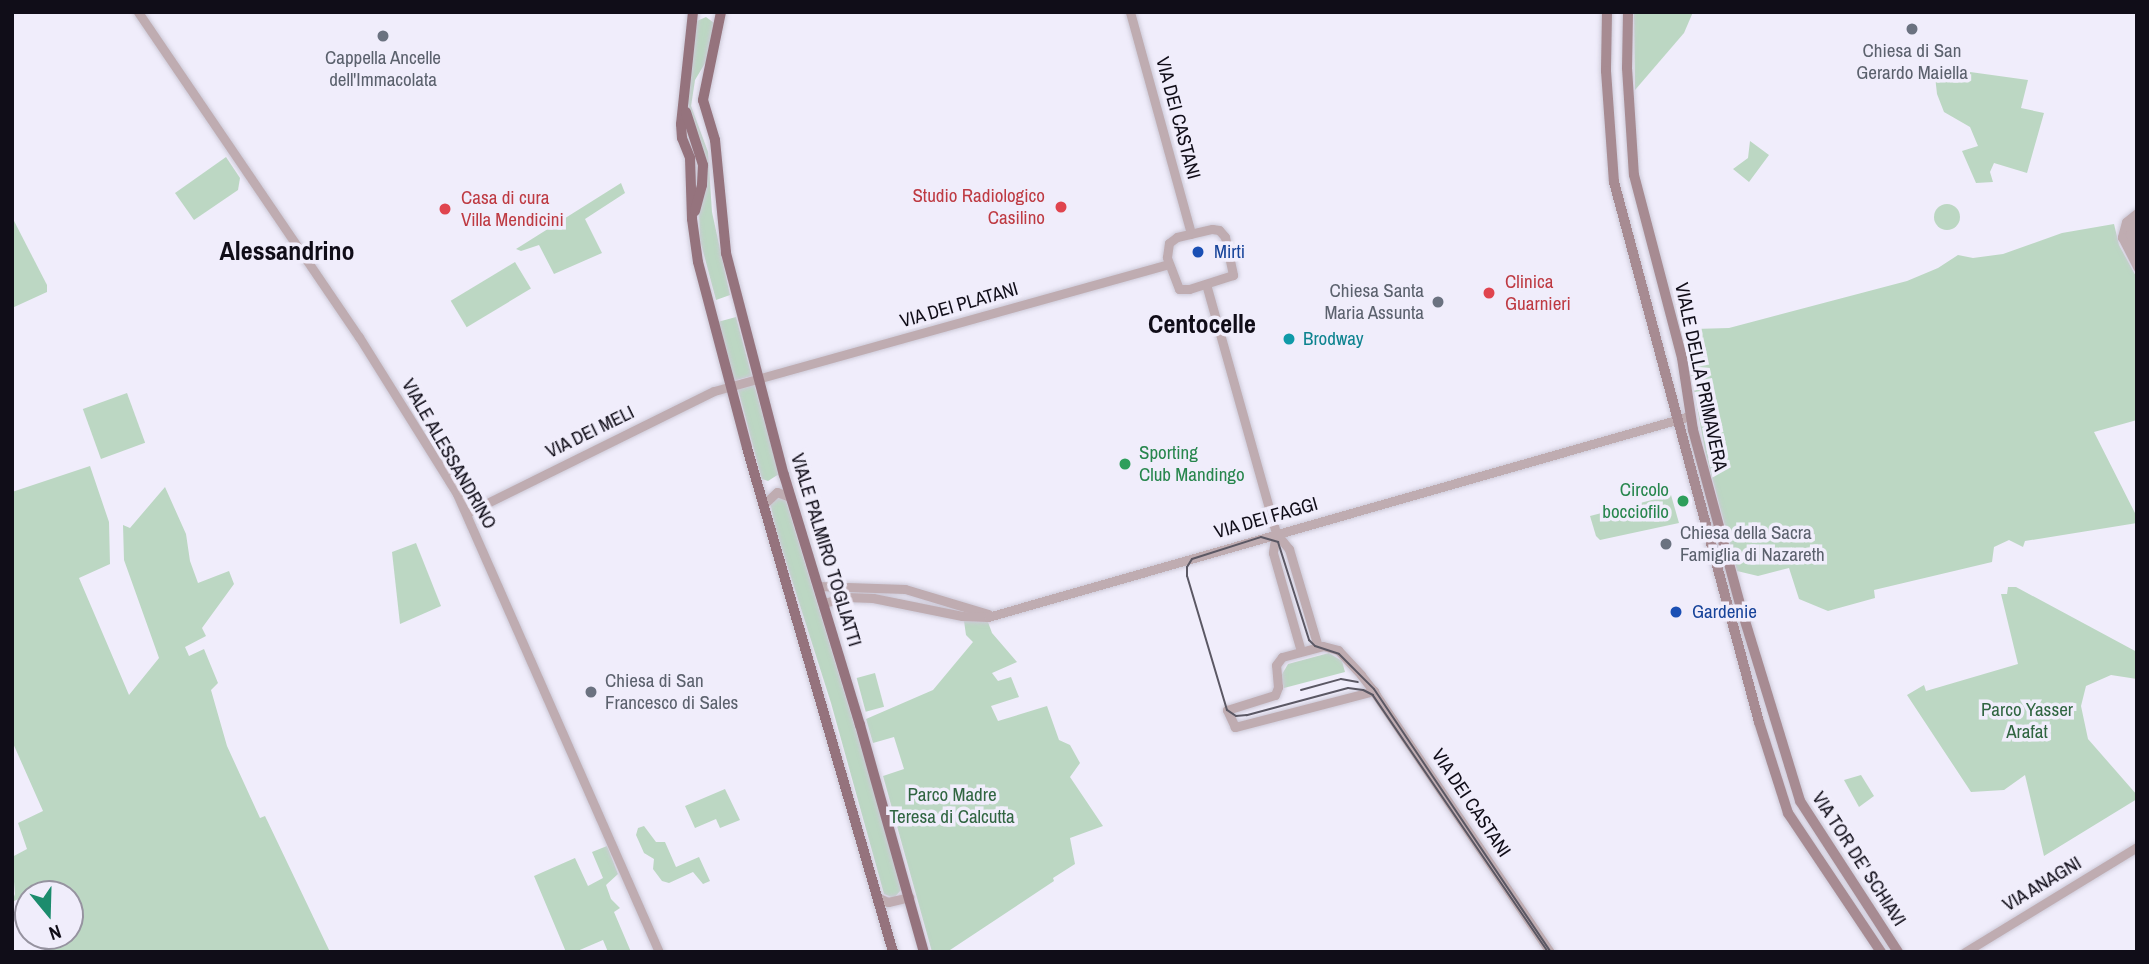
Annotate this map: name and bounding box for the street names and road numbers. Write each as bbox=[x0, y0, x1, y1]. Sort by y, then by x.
street label: VIA DEI CASTANI bbox=[1151, 54, 1205, 182]
street label: VIA DEI PLATANI bbox=[897, 277, 1021, 333]
street label: VIALE DELLA PRIMAVERA bbox=[1670, 280, 1732, 474]
street label: VIALE ALESSANDRINO bbox=[396, 374, 502, 534]
street label: VIA DEI MELI bbox=[542, 401, 638, 463]
street label: VIALE PALMIRO TOGLIATTI bbox=[786, 451, 866, 649]
street label: VIA DEI FAGGI bbox=[1211, 492, 1321, 544]
street label: VIA DEI CASTANI bbox=[1426, 744, 1516, 862]
street label: VIA TOR DE' SCHIAVI bbox=[1807, 787, 1911, 931]
street label: VIA ANAGNI bbox=[1998, 851, 2086, 917]

